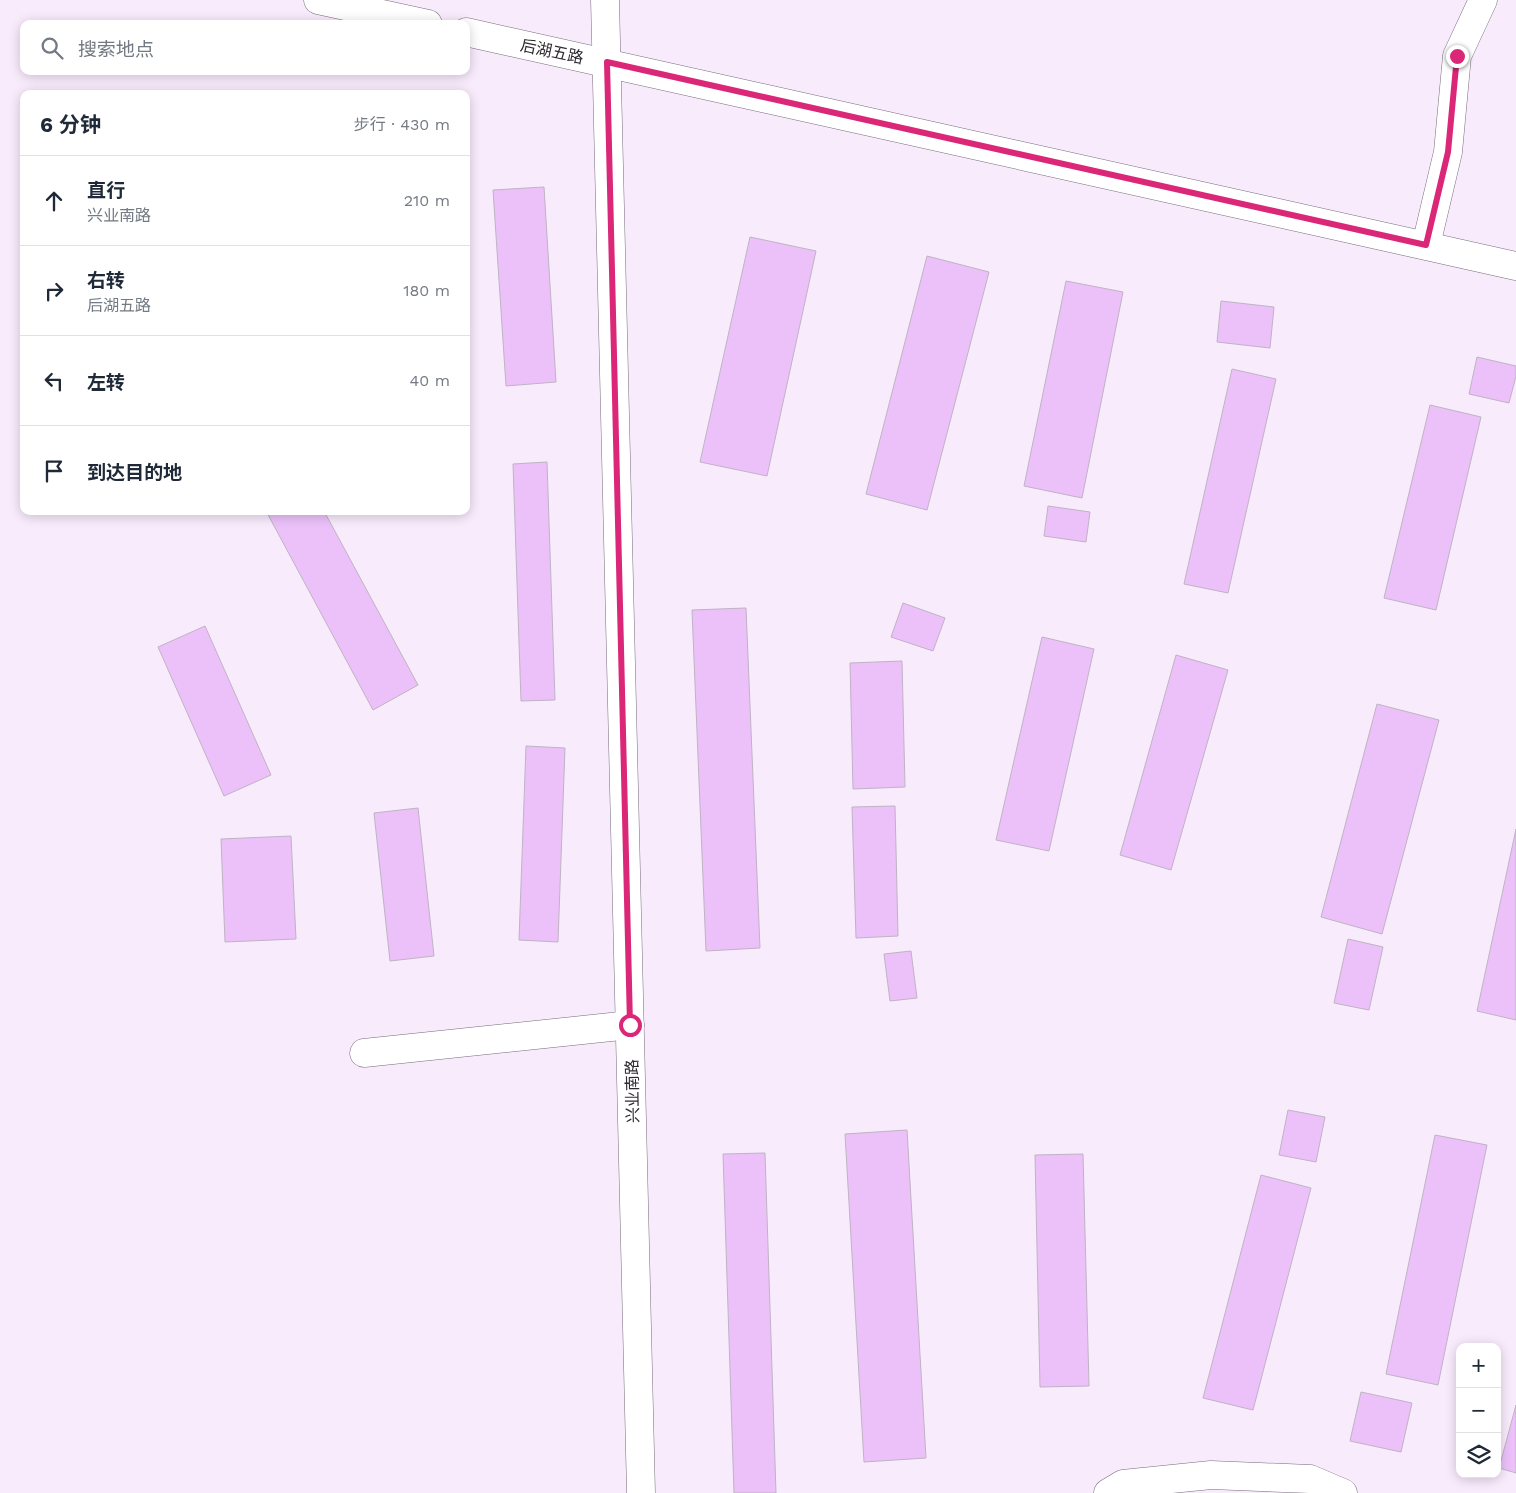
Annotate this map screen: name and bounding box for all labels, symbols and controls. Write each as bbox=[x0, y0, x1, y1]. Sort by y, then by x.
search box bbox=[20, 20, 470, 75]
icon: search bbox=[38, 34, 66, 62]
street label: 后湖五路 bbox=[519, 36, 585, 67]
text: 搜索地点 bbox=[78, 38, 154, 61]
route end bbox=[1446, 45, 1469, 68]
text: 6 分钟 bbox=[40, 112, 101, 137]
text: 步行 · 430 m bbox=[354, 115, 450, 134]
text: 直行 bbox=[87, 179, 125, 202]
icon: ahead bbox=[40, 187, 68, 215]
text: 210 m bbox=[404, 191, 450, 210]
text: 兴业南路 bbox=[87, 206, 151, 225]
text: 右转 bbox=[87, 269, 125, 292]
icon: right bbox=[40, 277, 68, 305]
text: 180 m bbox=[403, 281, 450, 300]
text: 后湖五路 bbox=[87, 296, 151, 315]
icon: left bbox=[40, 367, 68, 395]
text: 左转 bbox=[87, 371, 125, 394]
text: 40 m bbox=[410, 371, 450, 390]
icon: arrive bbox=[40, 457, 68, 485]
text: 到达目的地 bbox=[87, 461, 182, 484]
route start bbox=[619, 1014, 642, 1037]
street label: 兴业南路 bbox=[622, 1059, 643, 1123]
map controls bbox=[1456, 1343, 1501, 1478]
button: + bbox=[1456, 1343, 1501, 1388]
button: − bbox=[1456, 1388, 1501, 1433]
button: layers bbox=[1456, 1433, 1501, 1478]

